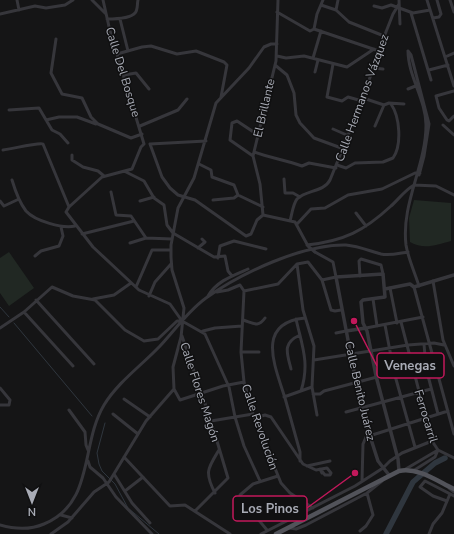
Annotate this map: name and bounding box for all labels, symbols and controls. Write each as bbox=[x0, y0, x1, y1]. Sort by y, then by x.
street label: Calle Del Bosque bbox=[102, 25, 144, 119]
street label: Calle Hermanos Vázquez bbox=[331, 32, 393, 164]
street label: El Brillante bbox=[249, 77, 279, 139]
street label: Calle Flores Magón bbox=[176, 340, 224, 444]
street label: Calle Benito Juárez bbox=[341, 340, 379, 443]
callout: Venegas bbox=[377, 353, 444, 378]
text: Venegas bbox=[383, 357, 436, 375]
street label: Calle Revolución bbox=[238, 382, 282, 472]
street label: Ferrocarril bbox=[410, 387, 442, 445]
north arrow bbox=[12, 482, 52, 522]
callout: Los Pinos bbox=[233, 496, 307, 521]
text: Los Pinos bbox=[241, 500, 299, 518]
text: N bbox=[28, 504, 36, 519]

